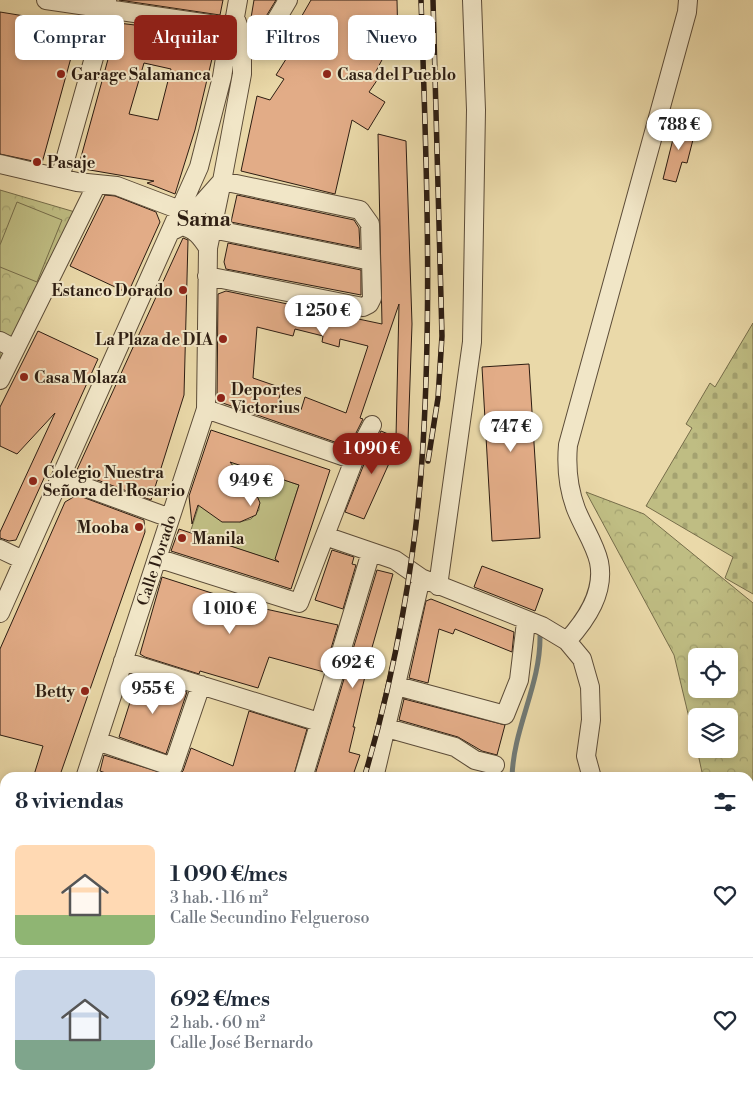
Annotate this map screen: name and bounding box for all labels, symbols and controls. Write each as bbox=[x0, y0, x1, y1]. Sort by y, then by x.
chip: Comprar bbox=[15, 15, 124, 60]
chip: Alquilar bbox=[134, 15, 237, 60]
chip: Filtros bbox=[247, 15, 338, 60]
chip: Nuevo bbox=[348, 15, 435, 60]
place label: Garage Salamanca bbox=[71, 65, 211, 85]
place label: Casa del Pueblo bbox=[337, 65, 456, 85]
marker: Garage Salamanca bbox=[55, 68, 67, 80]
marker: Casa del Pueblo bbox=[321, 68, 333, 80]
pin: 788 € bbox=[644, 108, 714, 151]
text: 788 € bbox=[658, 115, 700, 135]
place label: Pasaje bbox=[47, 153, 96, 173]
marker: Pasaje bbox=[31, 156, 43, 168]
district label: Sama bbox=[177, 207, 232, 233]
place label: Estanco Dorado bbox=[52, 281, 173, 301]
marker: Estanco Dorado bbox=[177, 284, 189, 296]
pin: 1 250 € bbox=[277, 294, 369, 337]
text: 1 250 € bbox=[296, 301, 350, 321]
place label: La Plaza de DIA bbox=[95, 330, 214, 350]
marker: La Plaza de DIA bbox=[217, 333, 229, 345]
place label: Casa Molaza bbox=[34, 368, 127, 388]
marker: Casa Molaza bbox=[18, 371, 30, 383]
place label: Deportes Victorius bbox=[230, 380, 302, 418]
marker: Deportes Victorius bbox=[215, 392, 227, 404]
pin: 747 € bbox=[476, 410, 546, 453]
text: 747 € bbox=[491, 417, 531, 437]
pin: 1 090 € bbox=[326, 432, 418, 475]
text: 1 090 € bbox=[344, 439, 400, 459]
place label: Colegio Nuestra Señora del Rosario bbox=[43, 463, 185, 501]
pin: 949 € bbox=[216, 464, 286, 507]
text: 949 € bbox=[229, 471, 273, 491]
marker: Colegio Nuestra Señora del Rosario bbox=[27, 475, 39, 487]
street label: Calle Dorado bbox=[133, 512, 181, 608]
place label: Mooba bbox=[77, 518, 129, 538]
marker: Mooba bbox=[133, 521, 145, 533]
place label: Manila bbox=[192, 529, 245, 549]
marker: Manila bbox=[176, 532, 188, 544]
pin: 1 010 € bbox=[184, 592, 276, 635]
text: 1 010 € bbox=[203, 599, 257, 619]
pin: 692 € bbox=[318, 646, 388, 689]
map controls bbox=[688, 648, 738, 758]
button: locate bbox=[688, 648, 738, 698]
text: 692 € bbox=[331, 653, 375, 673]
pin: 955 € bbox=[118, 672, 188, 715]
text: 955 € bbox=[132, 679, 174, 699]
place label: Betty bbox=[35, 682, 76, 702]
marker: Betty bbox=[79, 685, 91, 697]
button: layers bbox=[688, 708, 738, 758]
icon: filters bbox=[711, 788, 739, 816]
text: 8 viviendas bbox=[15, 789, 124, 815]
text: 1 090 €/mes bbox=[170, 862, 288, 888]
icon: home bbox=[55, 865, 115, 925]
icon: heart bbox=[711, 881, 739, 909]
text: 3 hab. · 116 m² bbox=[170, 888, 268, 908]
text: Calle Secundino Felgueroso bbox=[170, 908, 370, 928]
text: 692 €/mes bbox=[170, 987, 270, 1013]
icon: home bbox=[55, 990, 115, 1050]
icon: heart bbox=[711, 1006, 739, 1034]
text: 2 hab. · 60 m² bbox=[170, 1013, 265, 1033]
text: Calle José Bernardo bbox=[170, 1033, 313, 1053]

